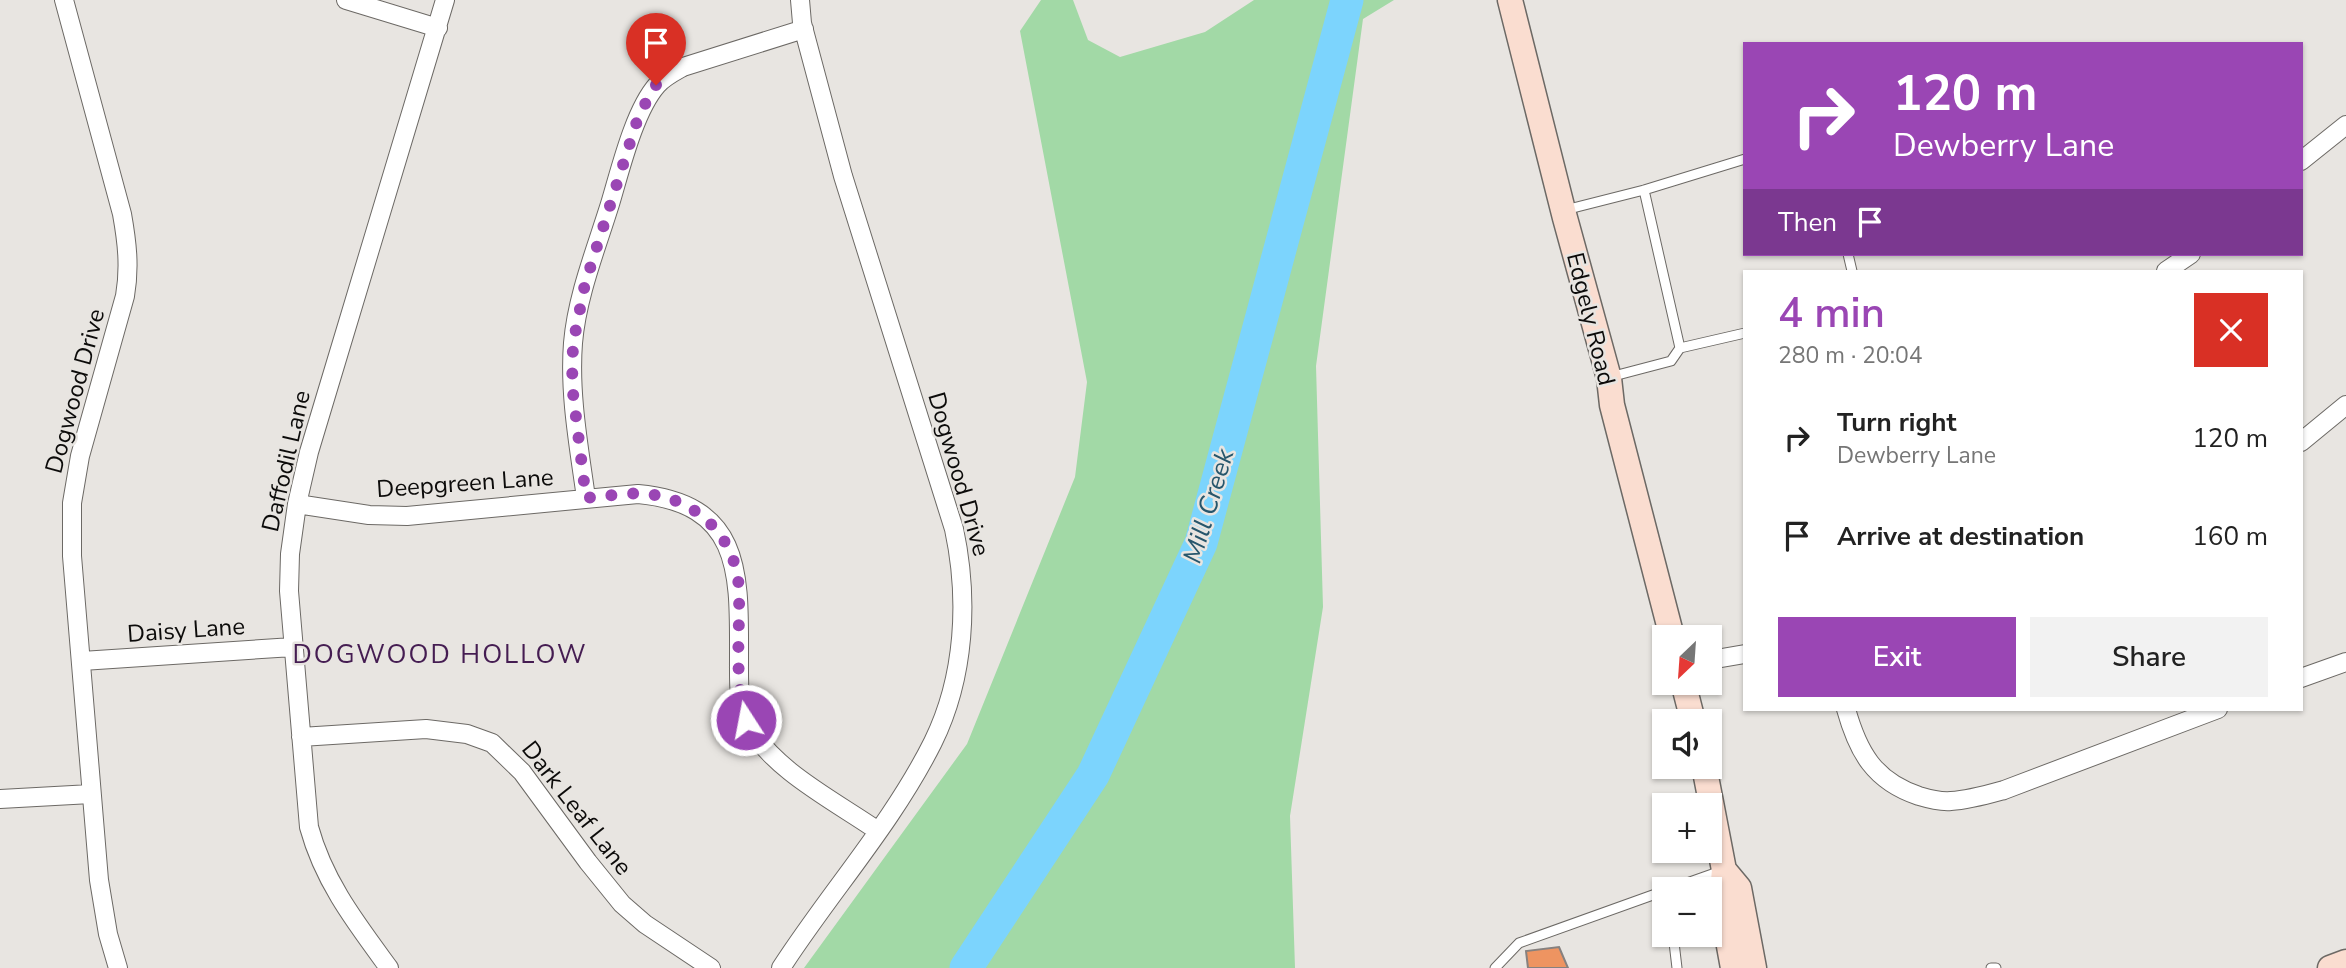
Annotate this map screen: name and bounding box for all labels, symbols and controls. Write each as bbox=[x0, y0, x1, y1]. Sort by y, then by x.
pin bbox=[626, 13, 686, 85]
icon: arrive bbox=[637, 24, 675, 62]
text: 120 m bbox=[1893, 60, 2037, 127]
icon: right bbox=[1778, 70, 1869, 161]
text: Dewberry Lane bbox=[1893, 124, 2114, 167]
icon: arrive bbox=[1851, 203, 1889, 241]
text: Then bbox=[1778, 205, 1837, 240]
street label: Edgely Road bbox=[1559, 249, 1623, 389]
text: 4 min bbox=[1778, 285, 1885, 342]
button: close bbox=[2194, 293, 2268, 367]
street label: Dogwood Drive bbox=[38, 305, 112, 477]
text: 280 m · 20:04 bbox=[1778, 340, 1923, 371]
street label: Daffodil Lane bbox=[254, 387, 318, 535]
street label: Dogwood Drive bbox=[920, 388, 998, 560]
text: Turn right bbox=[1837, 405, 1956, 440]
icon: right bbox=[1778, 419, 1816, 457]
text: 120 m bbox=[2192, 421, 2268, 456]
text: Dewberry Lane bbox=[1837, 440, 1996, 471]
water label: Mill Creek bbox=[1175, 444, 1243, 568]
street label: Deepgreen Lane bbox=[375, 461, 555, 505]
icon: arrive bbox=[1778, 517, 1816, 555]
text: Arrive at destination bbox=[1837, 519, 2084, 554]
text: 160 m bbox=[2192, 519, 2268, 554]
street label: Daisy Lane bbox=[126, 610, 246, 650]
button: Exit bbox=[1778, 617, 2016, 697]
button: Share bbox=[2030, 617, 2268, 697]
north arrow bbox=[1652, 625, 1722, 695]
map controls bbox=[1652, 625, 1722, 947]
district label: DOGWOOD HOLLOW bbox=[292, 637, 588, 672]
position arrow bbox=[709, 683, 783, 757]
button: sound bbox=[1652, 709, 1722, 779]
street label: Dark Leaf Lane bbox=[515, 734, 639, 882]
button: + bbox=[1652, 793, 1722, 863]
button: − bbox=[1652, 877, 1722, 947]

